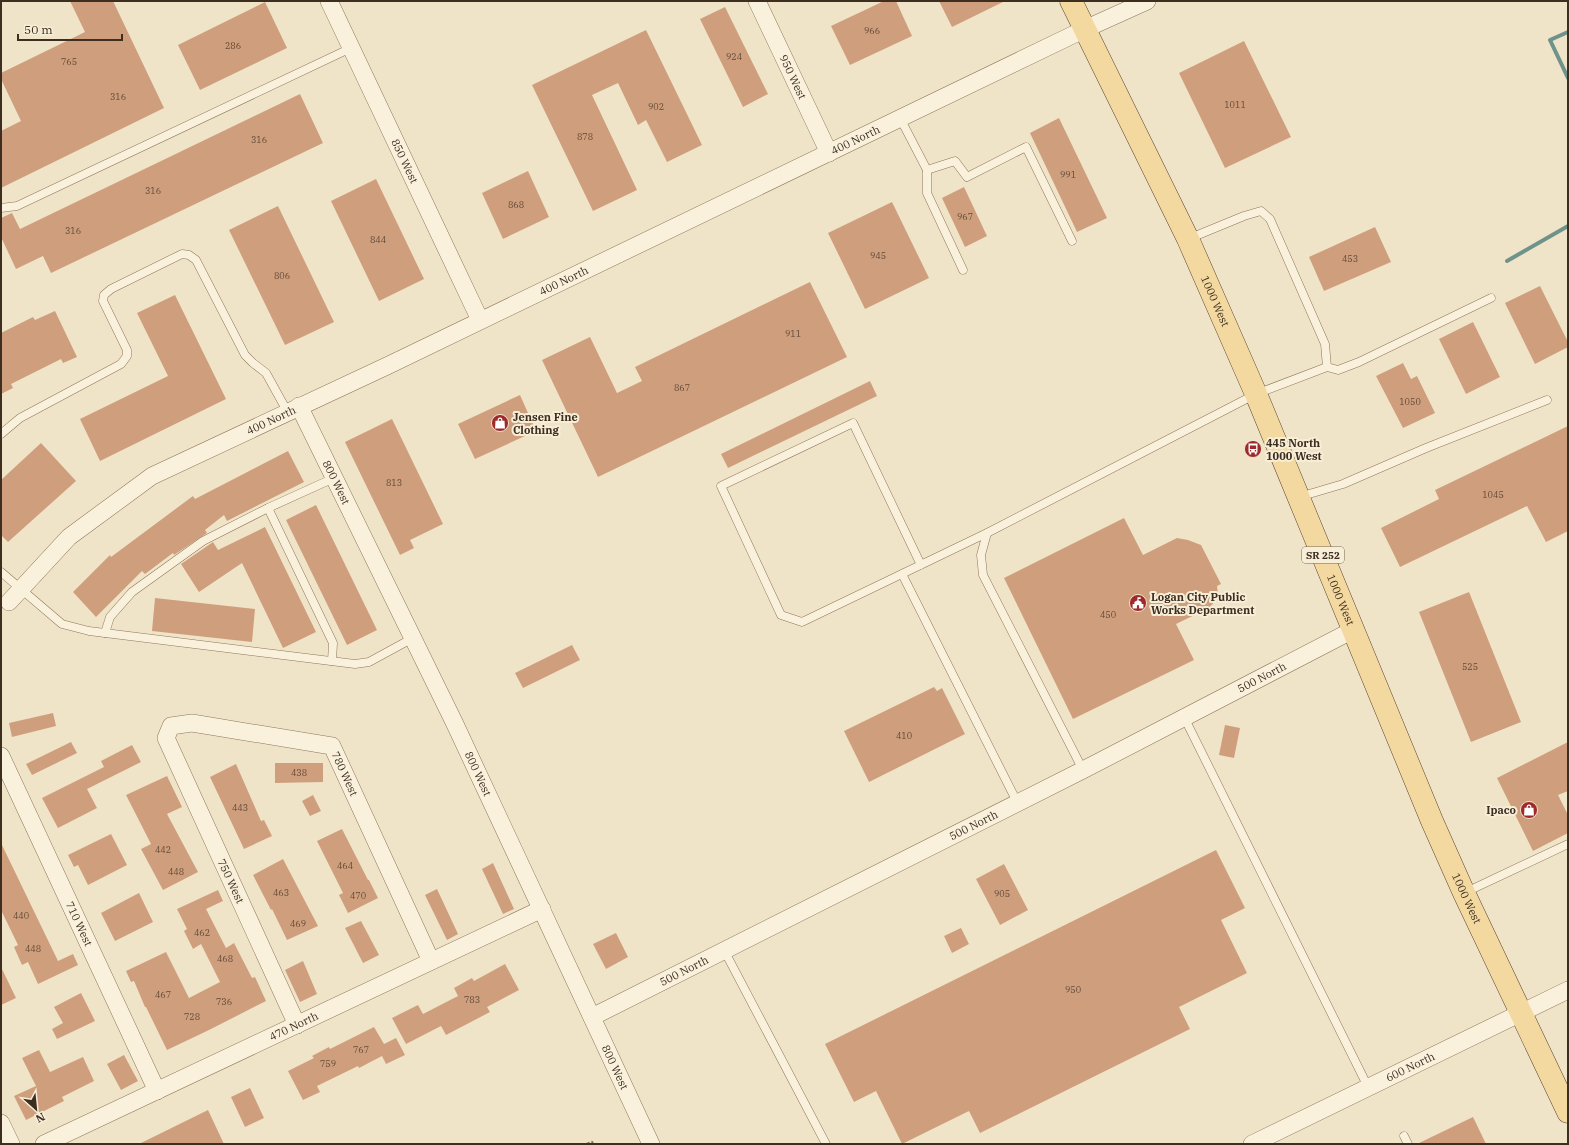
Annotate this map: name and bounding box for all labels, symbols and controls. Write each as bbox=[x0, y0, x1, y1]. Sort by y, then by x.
scale bar bbox=[18, 16, 122, 42]
text: 50 m bbox=[24, 22, 53, 37]
house number: 966 bbox=[864, 25, 880, 36]
house number: 286 bbox=[225, 40, 241, 51]
house number: 924 bbox=[726, 51, 742, 62]
street label: 950 West bbox=[776, 52, 810, 102]
house number: 765 bbox=[61, 56, 77, 67]
house number: 316 bbox=[110, 91, 126, 102]
house number: 1011 bbox=[1224, 99, 1246, 110]
house number: 902 bbox=[648, 101, 664, 112]
street label: 400 North bbox=[828, 122, 882, 158]
house number: 878 bbox=[577, 131, 593, 142]
house number: 316 bbox=[251, 134, 267, 145]
street label: 850 West bbox=[388, 136, 421, 186]
house number: 991 bbox=[1060, 169, 1076, 180]
house number: 316 bbox=[145, 185, 161, 196]
house number: 868 bbox=[508, 199, 524, 210]
house number: 967 bbox=[957, 211, 973, 222]
house number: 316 bbox=[65, 225, 81, 236]
house number: 844 bbox=[370, 234, 386, 245]
house number: 945 bbox=[870, 250, 886, 261]
house number: 453 bbox=[1342, 253, 1358, 264]
street label: 400 North bbox=[537, 263, 591, 299]
house number: 806 bbox=[274, 270, 290, 281]
street label: 1000 West bbox=[1198, 273, 1233, 329]
house number: 911 bbox=[785, 328, 801, 339]
house number: 867 bbox=[674, 382, 690, 393]
house number: 1050 bbox=[1399, 396, 1421, 407]
street label: 400 North bbox=[244, 403, 298, 438]
place label: Jensen Fine Clothing bbox=[513, 410, 578, 437]
shop icon: Jensen Fine Clothing bbox=[490, 413, 510, 433]
place label: 445 North 1000 West bbox=[1266, 436, 1322, 463]
bus stop icon: 445 North 1000 West bbox=[1243, 439, 1263, 459]
street label: 800 West bbox=[320, 458, 353, 507]
house number: 813 bbox=[386, 477, 402, 488]
house number: 1045 bbox=[1482, 489, 1504, 500]
road number: SR 252 bbox=[1302, 547, 1344, 563]
street label: 1000 West bbox=[1324, 572, 1358, 628]
place label: Logan City Public Works Department bbox=[1151, 590, 1254, 617]
public building icon: Logan City Public Works Department bbox=[1128, 593, 1148, 613]
house number: 450 bbox=[1100, 609, 1116, 620]
street label: 500 North bbox=[1235, 659, 1289, 696]
house number: 525 bbox=[1462, 661, 1478, 672]
house number: 410 bbox=[896, 730, 912, 741]
street label: 780 West bbox=[328, 749, 361, 798]
street label: 800 West bbox=[462, 749, 495, 798]
house number: 438 bbox=[291, 767, 307, 778]
shop icon: Ipaco bbox=[1519, 800, 1539, 820]
house number: 443 bbox=[232, 802, 248, 813]
place label: Ipaco bbox=[1486, 803, 1516, 817]
street label: 500 North bbox=[947, 807, 1000, 843]
house number: 442 bbox=[155, 844, 171, 855]
street label: 750 West bbox=[215, 856, 247, 906]
house number: 464 bbox=[337, 860, 353, 871]
house number: 448 bbox=[168, 866, 184, 877]
street label: 1000 West bbox=[1449, 871, 1485, 926]
house number: 463 bbox=[273, 887, 289, 898]
house number: 905 bbox=[994, 888, 1010, 899]
house number: 470 bbox=[350, 890, 366, 901]
street label: 710 West bbox=[63, 899, 96, 948]
house number: 440 bbox=[13, 910, 29, 921]
house number: 469 bbox=[290, 918, 306, 929]
house number: 462 bbox=[194, 927, 210, 938]
house number: 448 bbox=[25, 943, 41, 954]
house number: 468 bbox=[217, 953, 233, 964]
street label: 500 North bbox=[657, 953, 711, 989]
house number: 950 bbox=[1065, 984, 1081, 995]
house number: 467 bbox=[155, 989, 171, 1000]
house number: 783 bbox=[464, 994, 480, 1005]
house number: 736 bbox=[216, 996, 232, 1007]
street label: 470 North bbox=[267, 1009, 321, 1044]
house number: 728 bbox=[184, 1011, 200, 1022]
street label: 800 West bbox=[599, 1043, 632, 1092]
house number: 767 bbox=[353, 1044, 369, 1055]
street label: 600 North bbox=[1383, 1049, 1437, 1085]
house number: 759 bbox=[320, 1058, 336, 1069]
north arrow bbox=[16, 1089, 56, 1129]
text: N bbox=[33, 1110, 48, 1126]

